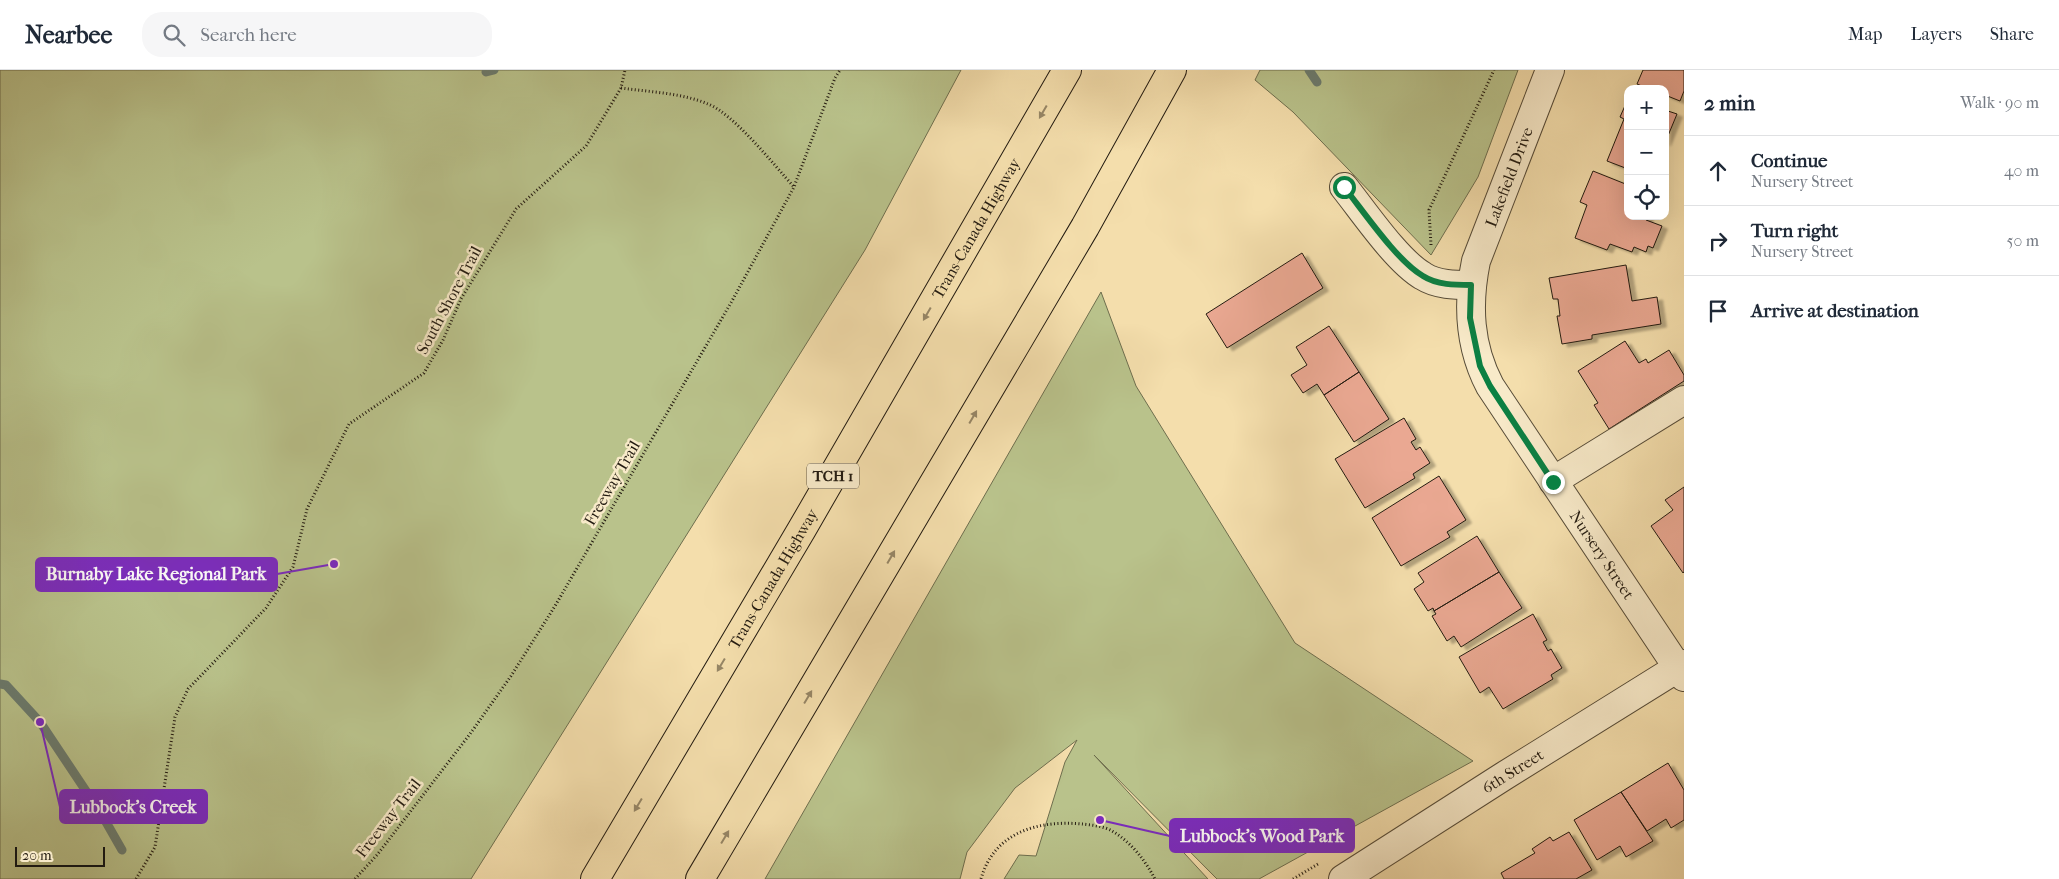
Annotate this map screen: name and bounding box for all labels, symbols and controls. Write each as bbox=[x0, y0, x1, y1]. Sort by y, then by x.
search box bbox=[142, 12, 492, 57]
text: Nearbee bbox=[25, 21, 112, 49]
icon: search bbox=[160, 21, 188, 49]
text: Search here bbox=[200, 24, 297, 46]
text: Map bbox=[1848, 24, 1882, 45]
text: Layers bbox=[1910, 24, 1962, 45]
text: Share bbox=[1990, 24, 2034, 45]
map controls bbox=[1624, 85, 1669, 220]
button: + bbox=[1624, 85, 1669, 130]
text: 2 min bbox=[1704, 91, 1755, 115]
text: Walk · 90 m bbox=[1960, 93, 2039, 112]
one-way arrow bbox=[1039, 105, 1047, 120]
street label: Lakefield Drive bbox=[1481, 124, 1537, 230]
button: − bbox=[1624, 130, 1669, 175]
text: Continue bbox=[1751, 150, 1827, 172]
street label: Trans-Canada Highway bbox=[928, 154, 1024, 302]
icon: ahead bbox=[1704, 157, 1732, 185]
text: 40 m bbox=[2004, 161, 2039, 180]
text: Nursery Street bbox=[1751, 172, 1854, 191]
button: locate bbox=[1624, 175, 1669, 220]
route start bbox=[1333, 176, 1356, 199]
text: Turn right bbox=[1751, 220, 1838, 242]
icon: right bbox=[1704, 227, 1732, 255]
text: 50 m bbox=[2007, 231, 2039, 250]
street label: South Shore Trail bbox=[413, 242, 486, 357]
text: Nursery Street bbox=[1751, 242, 1854, 261]
icon: arrive bbox=[1704, 297, 1732, 325]
text: Arrive at destination bbox=[1751, 300, 1919, 322]
one-way arrow bbox=[922, 307, 931, 320]
one-way arrow bbox=[969, 410, 977, 425]
street label: Freeway Trail bbox=[580, 437, 644, 529]
road number: TCH 1 bbox=[807, 464, 859, 488]
route end bbox=[1542, 471, 1565, 494]
street label: Trans-Canada Highway bbox=[724, 505, 822, 652]
street label: Nursery Street bbox=[1566, 507, 1639, 603]
one-way arrow bbox=[886, 551, 895, 564]
callout: Burnaby Lake Regional Park bbox=[36, 558, 277, 591]
text: Burnaby Lake Regional Park bbox=[46, 564, 267, 585]
one-way arrow bbox=[717, 659, 726, 672]
one-way arrow bbox=[803, 691, 812, 704]
street label: 6th Street bbox=[1478, 744, 1547, 797]
street label: Freeway Trail bbox=[351, 774, 425, 861]
callout: Lubbock's Creek bbox=[60, 790, 207, 823]
text: Lubbock's Creek bbox=[70, 797, 197, 818]
one-way arrow bbox=[634, 799, 643, 812]
callout: Lubbock's Wood Park bbox=[1170, 819, 1354, 852]
text: Lubbock's Wood Park bbox=[1180, 826, 1345, 847]
one-way arrow bbox=[721, 831, 730, 844]
scale bar bbox=[15, 844, 105, 867]
text: 20 m bbox=[22, 847, 52, 864]

